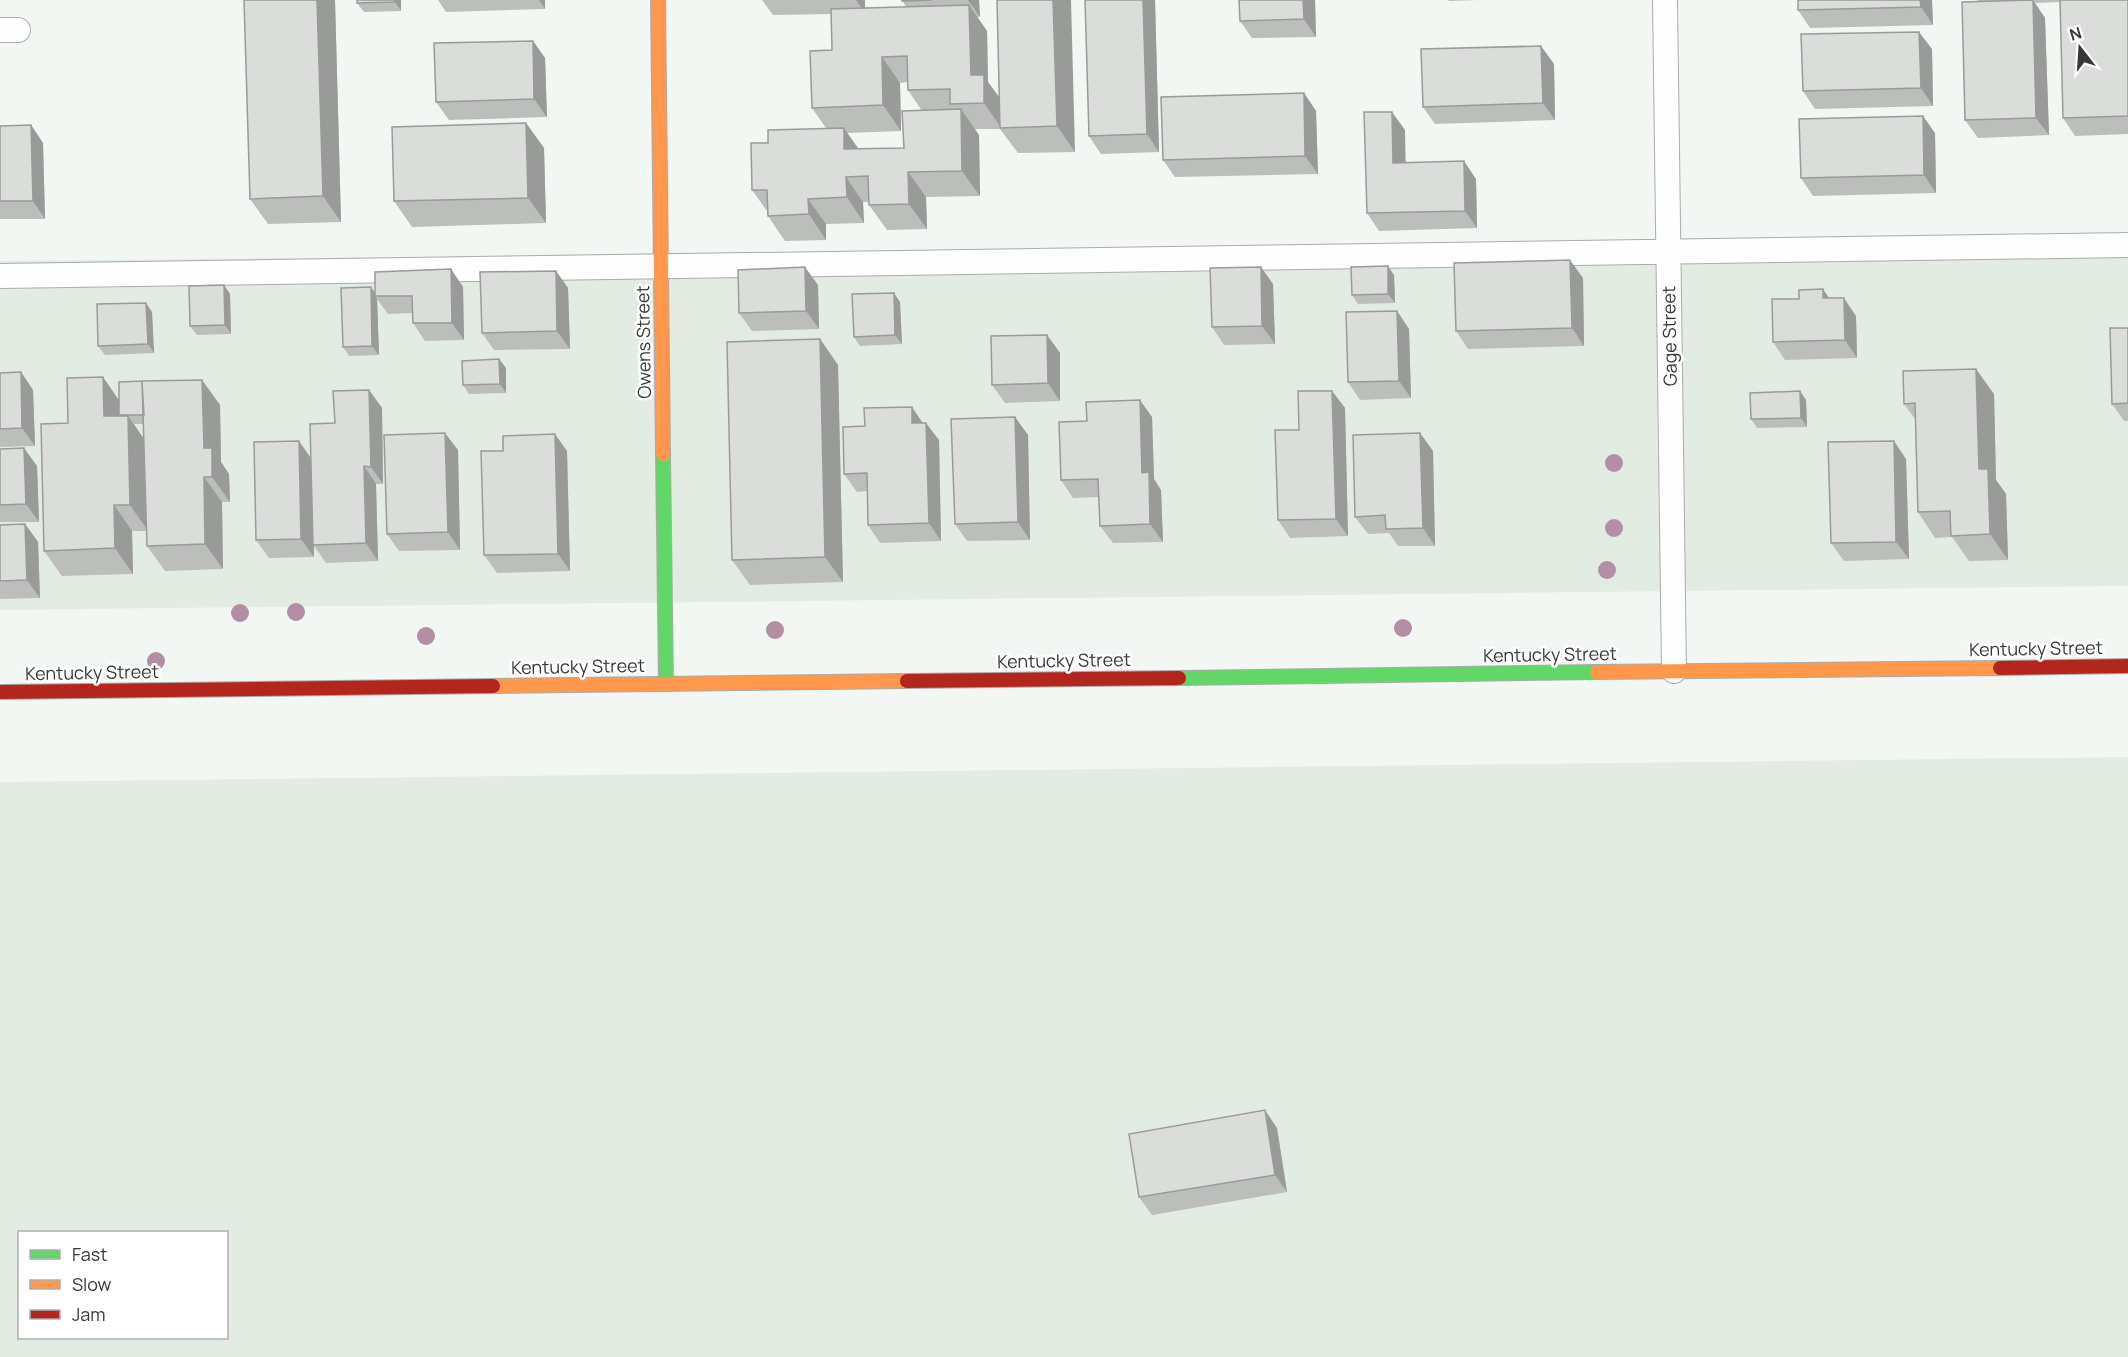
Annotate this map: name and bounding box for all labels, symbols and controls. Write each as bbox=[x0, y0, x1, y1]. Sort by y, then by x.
north arrow bbox=[2050, 18, 2110, 78]
text: N bbox=[2067, 21, 2084, 46]
street label: Owens Street bbox=[630, 285, 656, 399]
street label: Gage Street bbox=[1656, 286, 1682, 386]
street label: Kentucky Street bbox=[1969, 635, 2103, 661]
street label: Kentucky Street bbox=[1483, 641, 1617, 667]
street label: Kentucky Street bbox=[997, 647, 1131, 673]
street label: Kentucky Street bbox=[511, 653, 645, 679]
street label: Kentucky Street bbox=[25, 659, 159, 685]
legend bbox=[18, 1231, 228, 1339]
text: Fast bbox=[72, 1242, 107, 1266]
text: Slow bbox=[72, 1272, 112, 1296]
text: Jam bbox=[72, 1302, 106, 1326]

